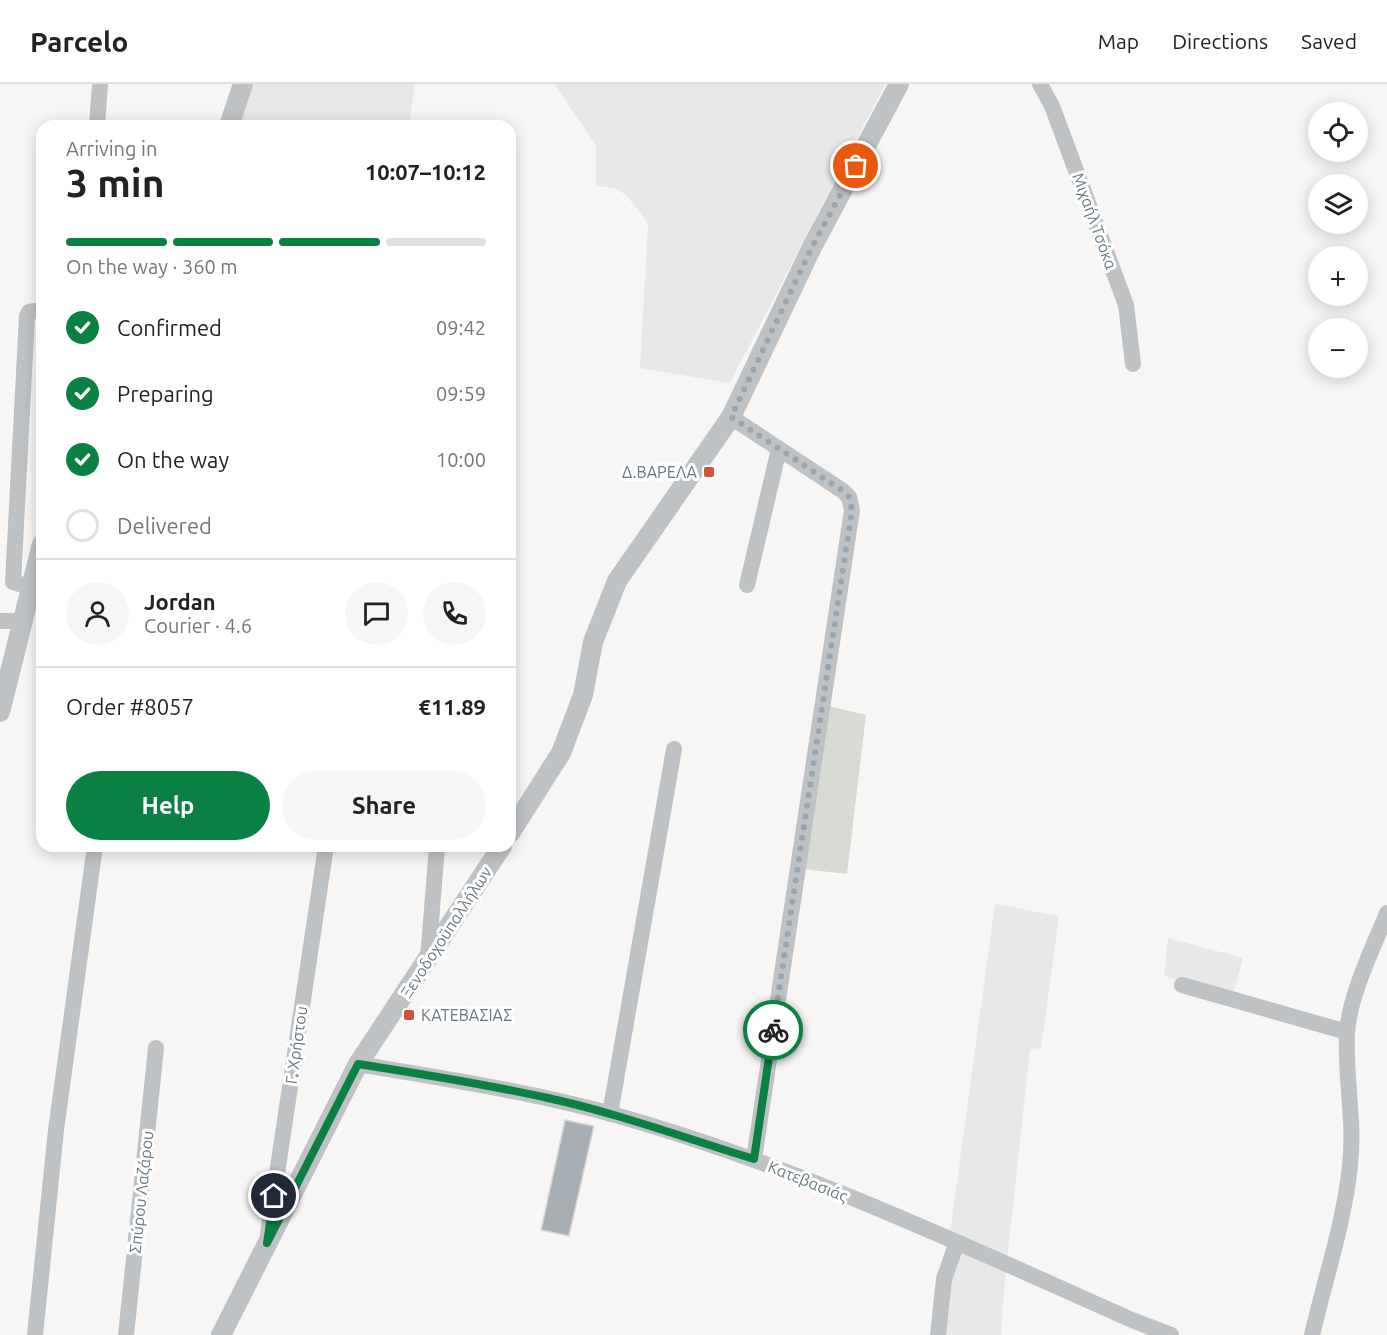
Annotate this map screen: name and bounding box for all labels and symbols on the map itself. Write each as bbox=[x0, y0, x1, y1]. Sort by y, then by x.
pin bbox=[830, 140, 881, 191]
street label: Μιχαήλ Τσόκα bbox=[1069, 170, 1121, 272]
place label: Δ.ΒΑΡΕΛΑ bbox=[622, 463, 698, 481]
marker: Δ.ΒΑΡΕΛΑ bbox=[702, 465, 716, 479]
street label: Ξενοδοχοϋπαλλήλων bbox=[397, 863, 495, 1001]
courier bbox=[743, 1000, 803, 1060]
street label: Γ. Χρήστου bbox=[282, 1005, 310, 1085]
place label: ΚΑΤΕΒΑΣΙΑΣ bbox=[421, 1006, 512, 1024]
marker: ΚΑΤΕΒΑΣΙΑΣ bbox=[402, 1008, 416, 1022]
street label: Σπύρου Λαζάρου bbox=[126, 1130, 157, 1254]
street label: Κατεβασιάς bbox=[765, 1157, 850, 1206]
pin bbox=[248, 1170, 299, 1221]

